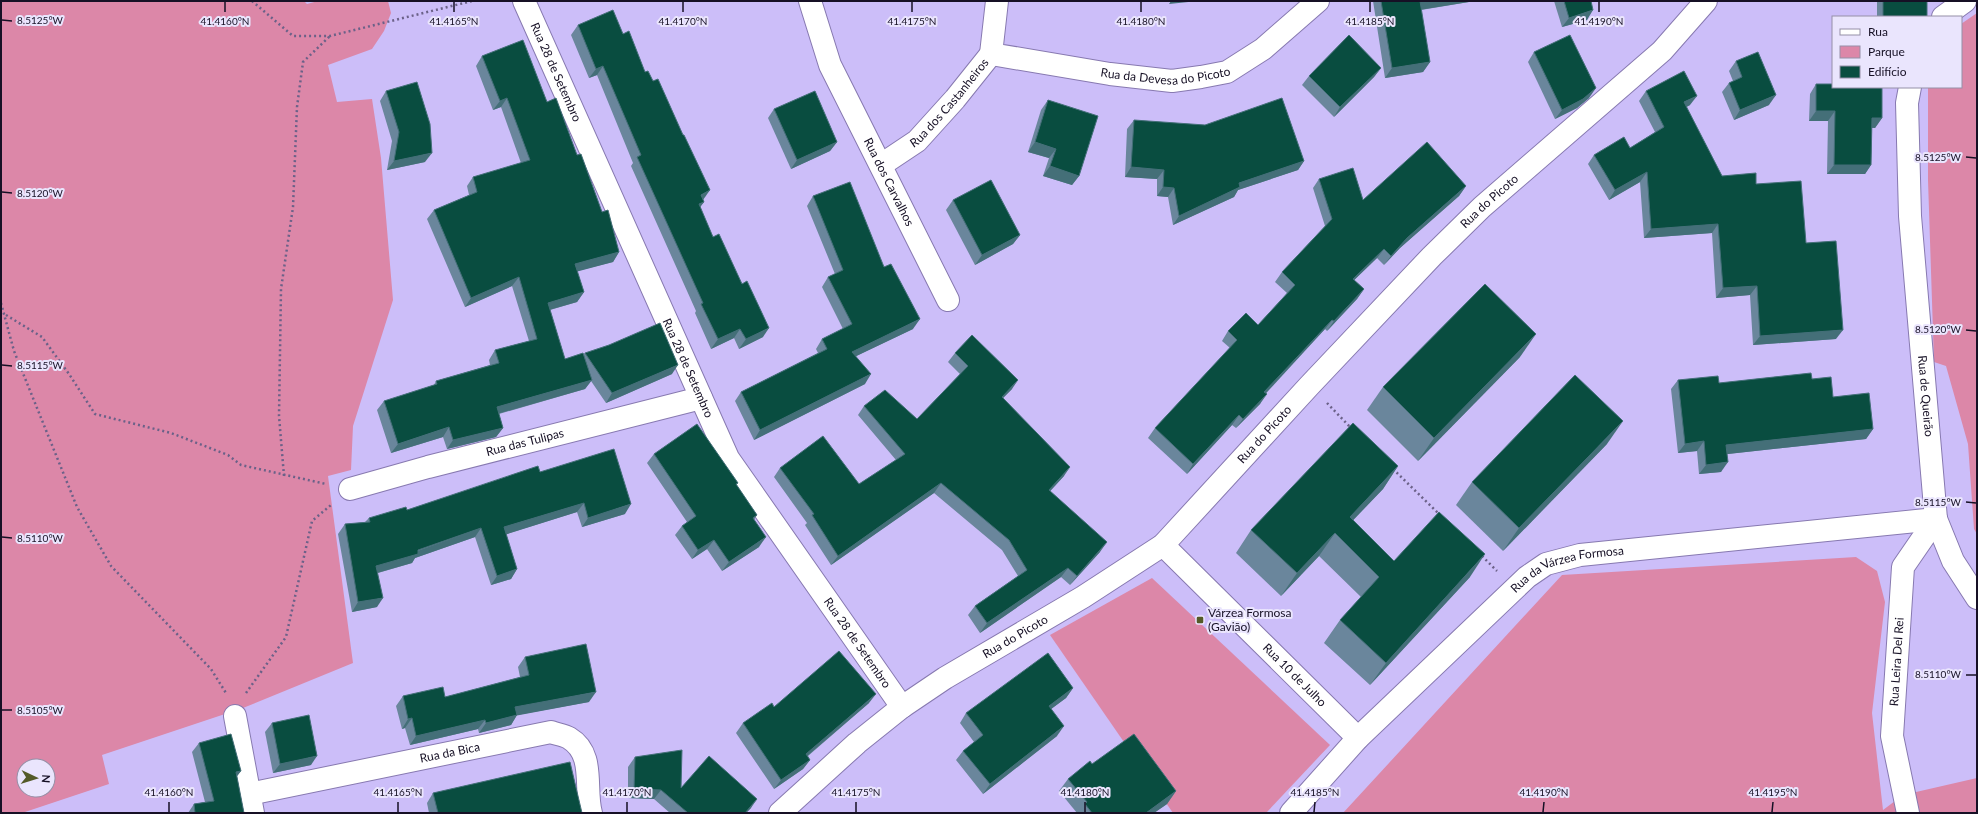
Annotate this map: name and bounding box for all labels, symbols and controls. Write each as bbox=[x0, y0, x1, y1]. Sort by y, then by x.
text: 8.5125°W bbox=[17, 14, 64, 26]
text: 41.4160°N bbox=[201, 15, 249, 27]
text: 41.4165°N bbox=[430, 15, 478, 27]
text: 41.4170°N bbox=[659, 15, 707, 27]
text: 41.4175°N bbox=[888, 15, 936, 27]
text: 41.4180°N bbox=[1117, 15, 1165, 27]
text: 41.4185°N bbox=[1346, 15, 1394, 27]
text: 41.4190°N bbox=[1575, 15, 1623, 27]
legend bbox=[1832, 16, 1962, 88]
street label: Rua 28 de Setembro bbox=[528, 20, 585, 124]
text: Rua bbox=[1868, 24, 1888, 39]
text: Parque bbox=[1868, 44, 1905, 59]
street label: Rua dos Castanheiros bbox=[907, 55, 991, 151]
street label: Rua da Devesa do Picoto bbox=[1100, 63, 1232, 88]
text: Edifício bbox=[1868, 64, 1907, 79]
street label: Rua dos Carvalhos bbox=[861, 135, 918, 228]
text: 8.5125°W bbox=[1915, 151, 1962, 163]
street label: Rua do Picoto bbox=[1457, 171, 1521, 231]
text: 8.5120°W bbox=[17, 187, 64, 199]
street label: Rua 28 de Setembro bbox=[660, 316, 717, 420]
text: 8.5120°W bbox=[1915, 323, 1962, 335]
street label: Rua de Queirão bbox=[1915, 355, 1937, 438]
text: 8.5115°W bbox=[17, 359, 64, 371]
street label: Rua do Picoto bbox=[1234, 402, 1294, 466]
street label: Rua das Tulipas bbox=[484, 425, 565, 459]
text: 8.5115°W bbox=[1915, 496, 1962, 508]
text: 8.5110°W bbox=[17, 532, 64, 544]
street label: Rua da Várzea Formosa bbox=[1507, 543, 1625, 596]
street label: Rua 28 de Setembro bbox=[821, 594, 895, 691]
place label: Várzea Formosa (Gavião) bbox=[1208, 605, 1292, 634]
street label: Rua do Picoto bbox=[980, 611, 1050, 661]
marker: Várzea Formosa (Gavião) bbox=[1195, 615, 1205, 625]
street label: Rua Leira Del Rei bbox=[1886, 617, 1907, 707]
street label: Rua 10 de Julho bbox=[1260, 640, 1330, 710]
text: 8.5110°W bbox=[1915, 668, 1962, 680]
text: 8.5105°W bbox=[17, 704, 64, 716]
street label: Rua da Bica bbox=[418, 739, 481, 766]
north arrow bbox=[16, 758, 56, 798]
text: N bbox=[40, 774, 53, 783]
text: 41.4160°N bbox=[145, 786, 193, 798]
text: 41.4165°N bbox=[374, 786, 422, 798]
text: 41.4170°N bbox=[603, 786, 651, 798]
text: 41.4175°N bbox=[832, 786, 880, 798]
text: 41.4180°N bbox=[1061, 786, 1109, 798]
text: 41.4185°N bbox=[1291, 786, 1339, 798]
text: 41.4190°N bbox=[1520, 786, 1568, 798]
text: 41.4195°N bbox=[1749, 786, 1797, 798]

